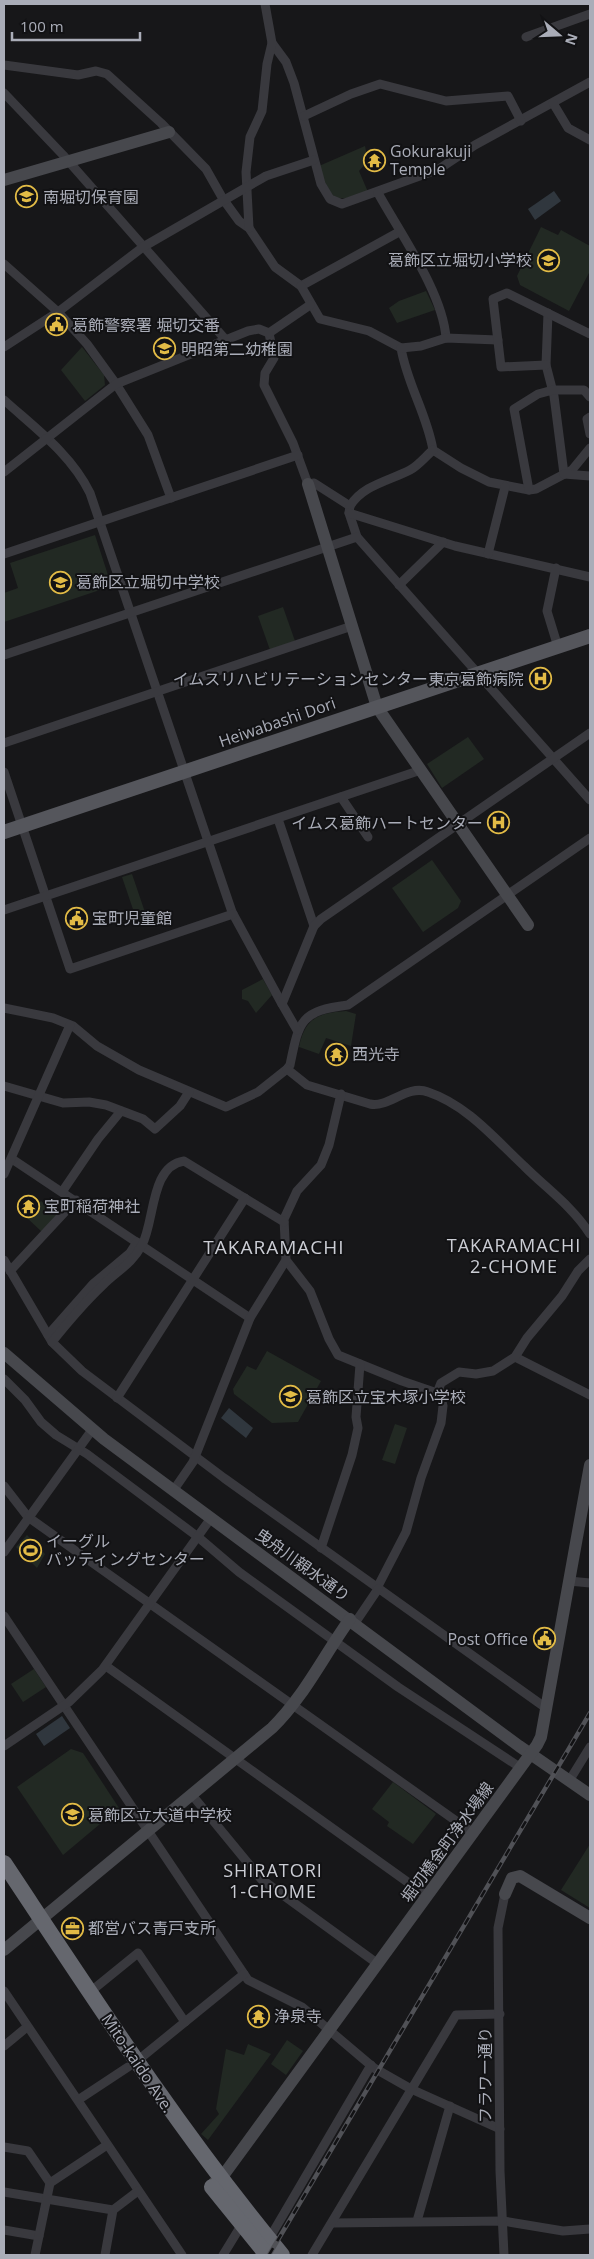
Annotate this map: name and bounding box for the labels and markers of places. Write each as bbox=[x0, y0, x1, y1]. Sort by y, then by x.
place label: Gokurakuji Temple bbox=[390, 140, 471, 180]
temple icon: Gokurakuji Temple bbox=[362, 148, 386, 172]
school or university icon: 南堀切保育園 bbox=[15, 185, 39, 209]
place label: 南堀切保育園 bbox=[43, 186, 139, 208]
school or university icon: 葛飾区立堀切小学校 bbox=[536, 248, 560, 272]
place label: 葛飾区立堀切小学校 bbox=[388, 249, 532, 271]
public building icon: 葛飾警察署 堀切交番 bbox=[44, 313, 68, 337]
place label: 葛飾警察署 堀切交番 bbox=[72, 314, 220, 336]
school or university icon: 明昭第二幼稚園 bbox=[153, 337, 177, 361]
place label: 明昭第二幼稚園 bbox=[181, 338, 293, 360]
school or university icon: 葛飾区立堀切中学校 bbox=[48, 570, 72, 594]
place label: 葛飾区立堀切中学校 bbox=[76, 571, 220, 593]
hospital icon: イムスリハビリテーションセンター東京葛飾病院 bbox=[528, 667, 552, 691]
place label: イムスリハビリテーションセンター東京葛飾病院 bbox=[173, 668, 524, 690]
hospital icon: イムス葛飾ハートセンター bbox=[487, 811, 511, 835]
place label: イムス葛飾ハートセンター bbox=[291, 812, 483, 834]
public building icon: 宝町児童館 bbox=[64, 906, 88, 930]
place label: 宝町児童館 bbox=[92, 907, 172, 929]
temple icon: 西光寺 bbox=[324, 1042, 348, 1066]
place label: 西光寺 bbox=[352, 1043, 400, 1065]
temple icon: 宝町稲荷神社 bbox=[16, 1194, 40, 1218]
place label: 宝町稲荷神社 bbox=[44, 1195, 140, 1217]
school or university icon: 葛飾区立宝木塚小学校 bbox=[278, 1385, 302, 1409]
place label: 葛飾区立宝木塚小学校 bbox=[306, 1386, 466, 1408]
place label: イーグル バッティングセンター bbox=[46, 1530, 205, 1570]
sports icon: イーグル バッティングセンター bbox=[18, 1538, 42, 1562]
public building icon: Post Office bbox=[532, 1627, 556, 1651]
place label: Post Office bbox=[447, 1628, 528, 1650]
school or university icon: 葛飾区立大道中学校 bbox=[60, 1803, 84, 1827]
place label: 葛飾区立大道中学校 bbox=[88, 1804, 232, 1826]
office icon: 都営バス青戸支所 bbox=[60, 1916, 84, 1940]
place label: 都営バス青戸支所 bbox=[88, 1917, 216, 1939]
temple icon: 浄泉寺 bbox=[246, 2004, 270, 2028]
place label: 浄泉寺 bbox=[274, 2005, 322, 2027]

